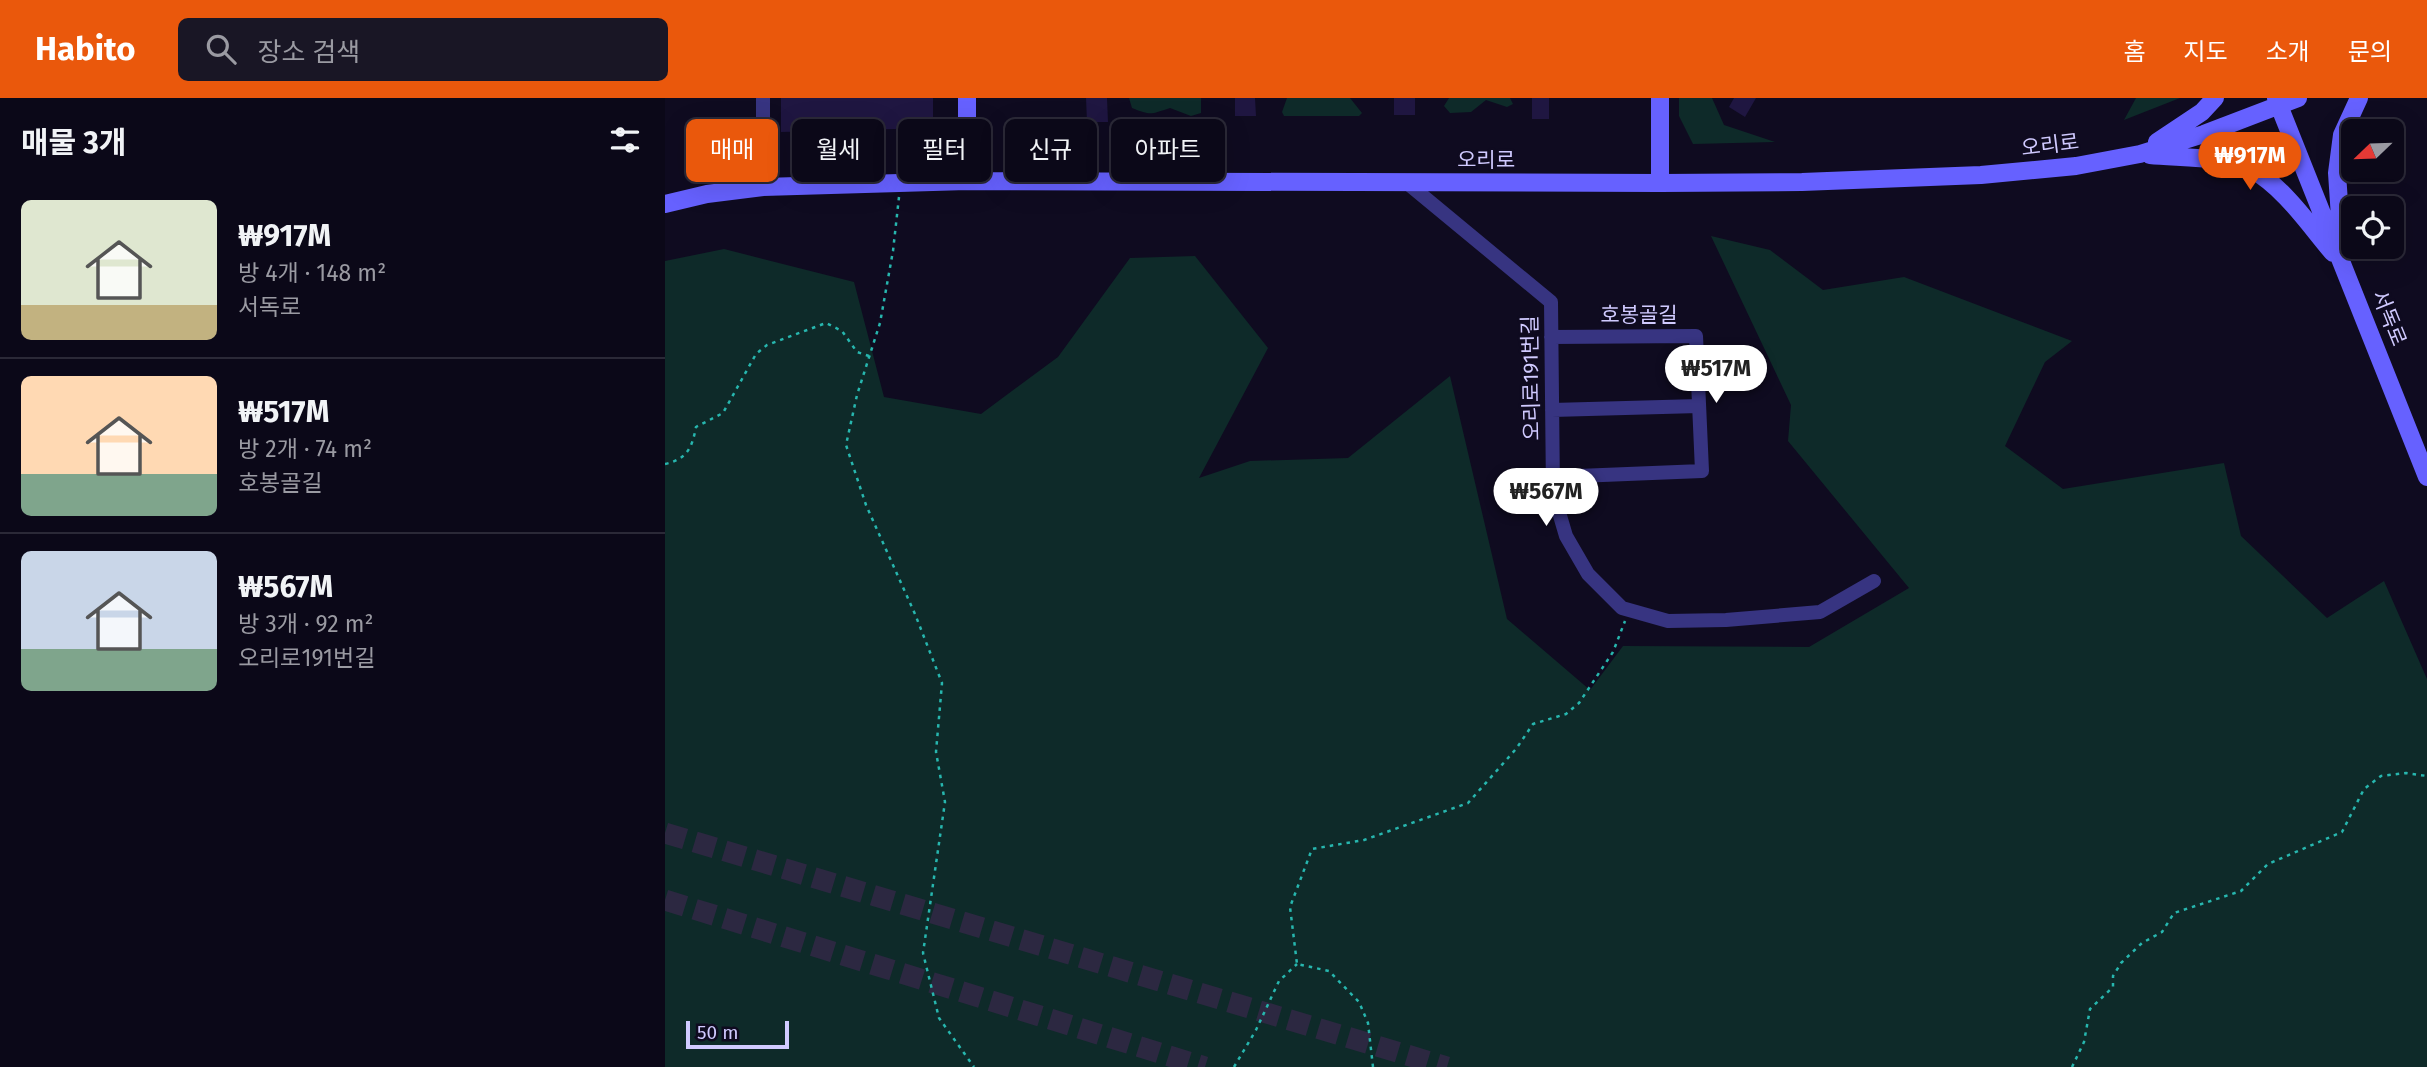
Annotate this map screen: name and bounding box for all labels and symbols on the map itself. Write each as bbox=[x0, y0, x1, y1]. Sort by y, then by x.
north arrow bbox=[2341, 119, 2405, 182]
street label: 오리로 bbox=[2020, 129, 2080, 161]
pin: ₩917M bbox=[2201, 132, 2299, 192]
street label: 오리로 bbox=[1457, 147, 1515, 173]
street label: 서독로 bbox=[2366, 286, 2412, 350]
street label: 호봉골길 bbox=[1600, 302, 1678, 328]
street label: 오리로191번길 bbox=[1517, 315, 1545, 441]
pin: ₩517M bbox=[1667, 345, 1765, 405]
pin: ₩567M bbox=[1497, 468, 1595, 528]
scale bar bbox=[686, 1018, 789, 1050]

